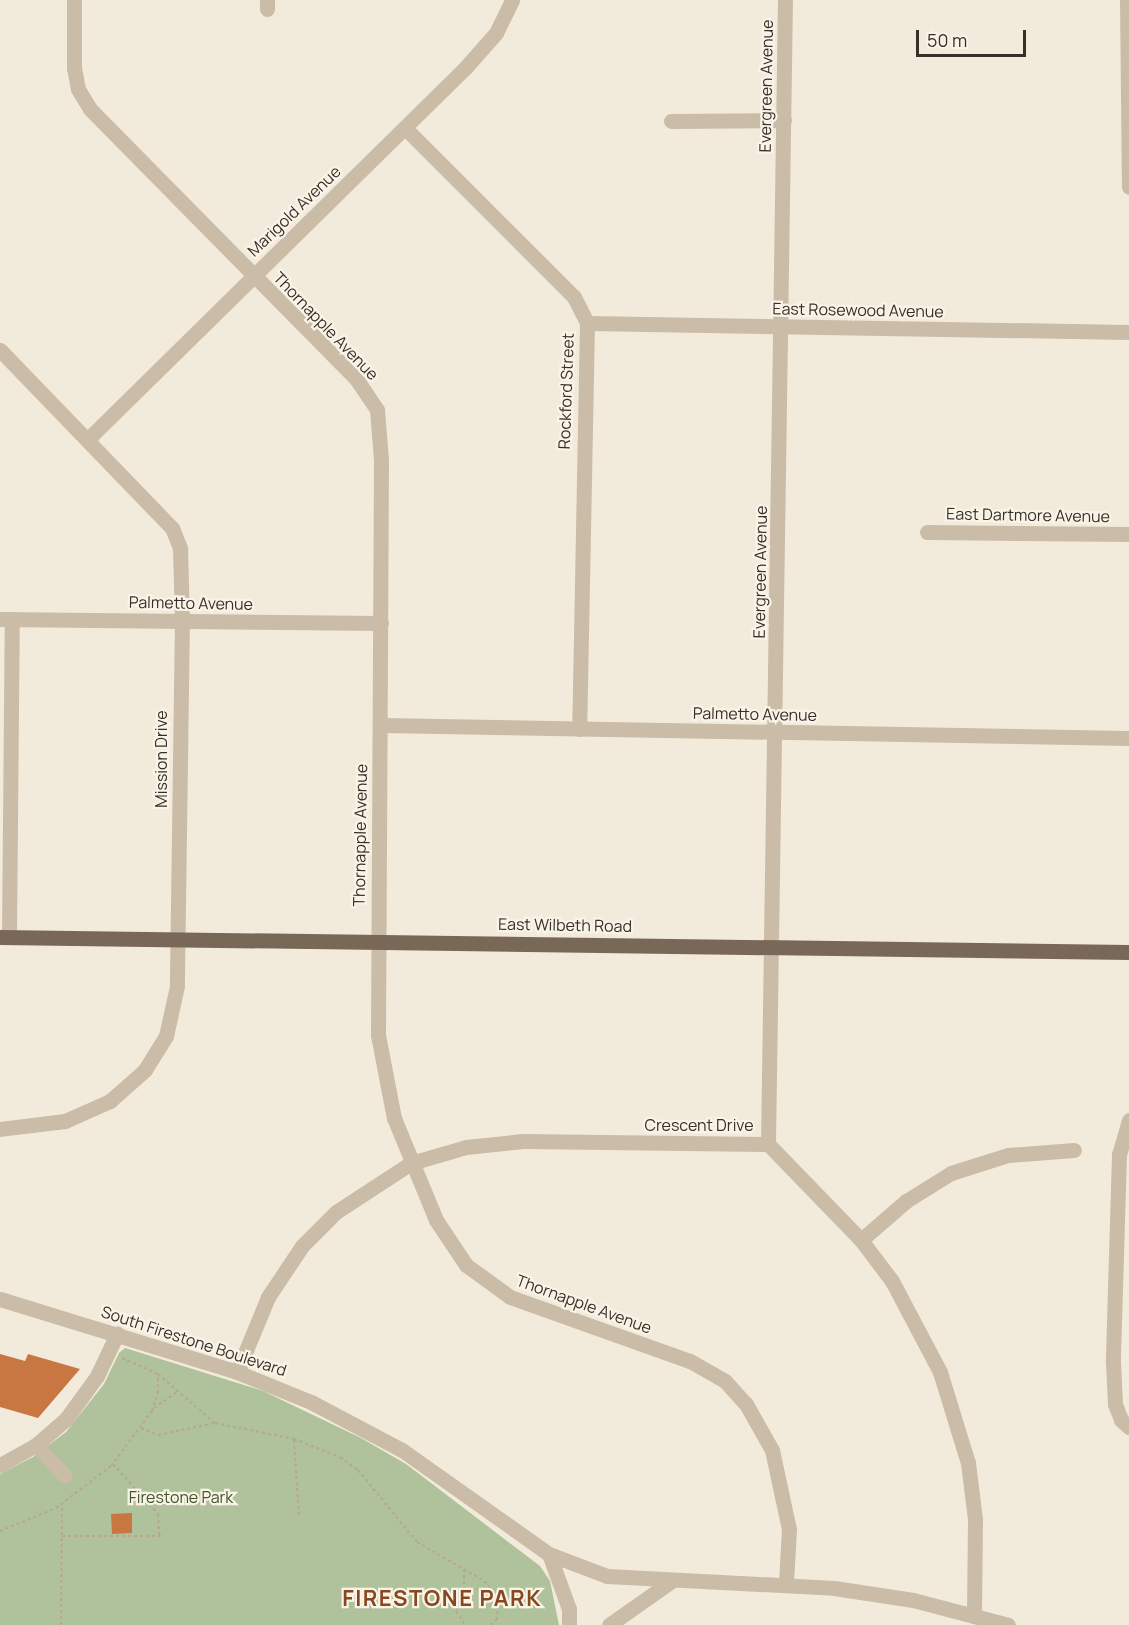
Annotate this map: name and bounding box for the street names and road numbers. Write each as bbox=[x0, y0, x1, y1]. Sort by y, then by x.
street label: Evergreen Avenue bbox=[755, 19, 777, 153]
street label: Marigold Avenue bbox=[243, 162, 345, 260]
street label: Thornapple Avenue bbox=[270, 268, 382, 384]
street label: East Rosewood Avenue bbox=[772, 299, 944, 321]
street label: Rockford Street bbox=[554, 332, 578, 450]
street label: East Dartmore Avenue bbox=[946, 504, 1110, 526]
street label: Evergreen Avenue bbox=[749, 505, 771, 639]
street label: Palmetto Avenue bbox=[129, 592, 253, 614]
street label: Palmetto Avenue bbox=[693, 703, 817, 725]
street label: Mission Drive bbox=[151, 710, 171, 808]
street label: Thornapple Avenue bbox=[349, 764, 371, 906]
street label: East Wilbeth Road bbox=[498, 914, 632, 936]
street label: Crescent Drive bbox=[644, 1115, 754, 1135]
street label: Thornapple Avenue bbox=[514, 1271, 654, 1337]
street label: South Firestone Boulevard bbox=[99, 1302, 289, 1380]

